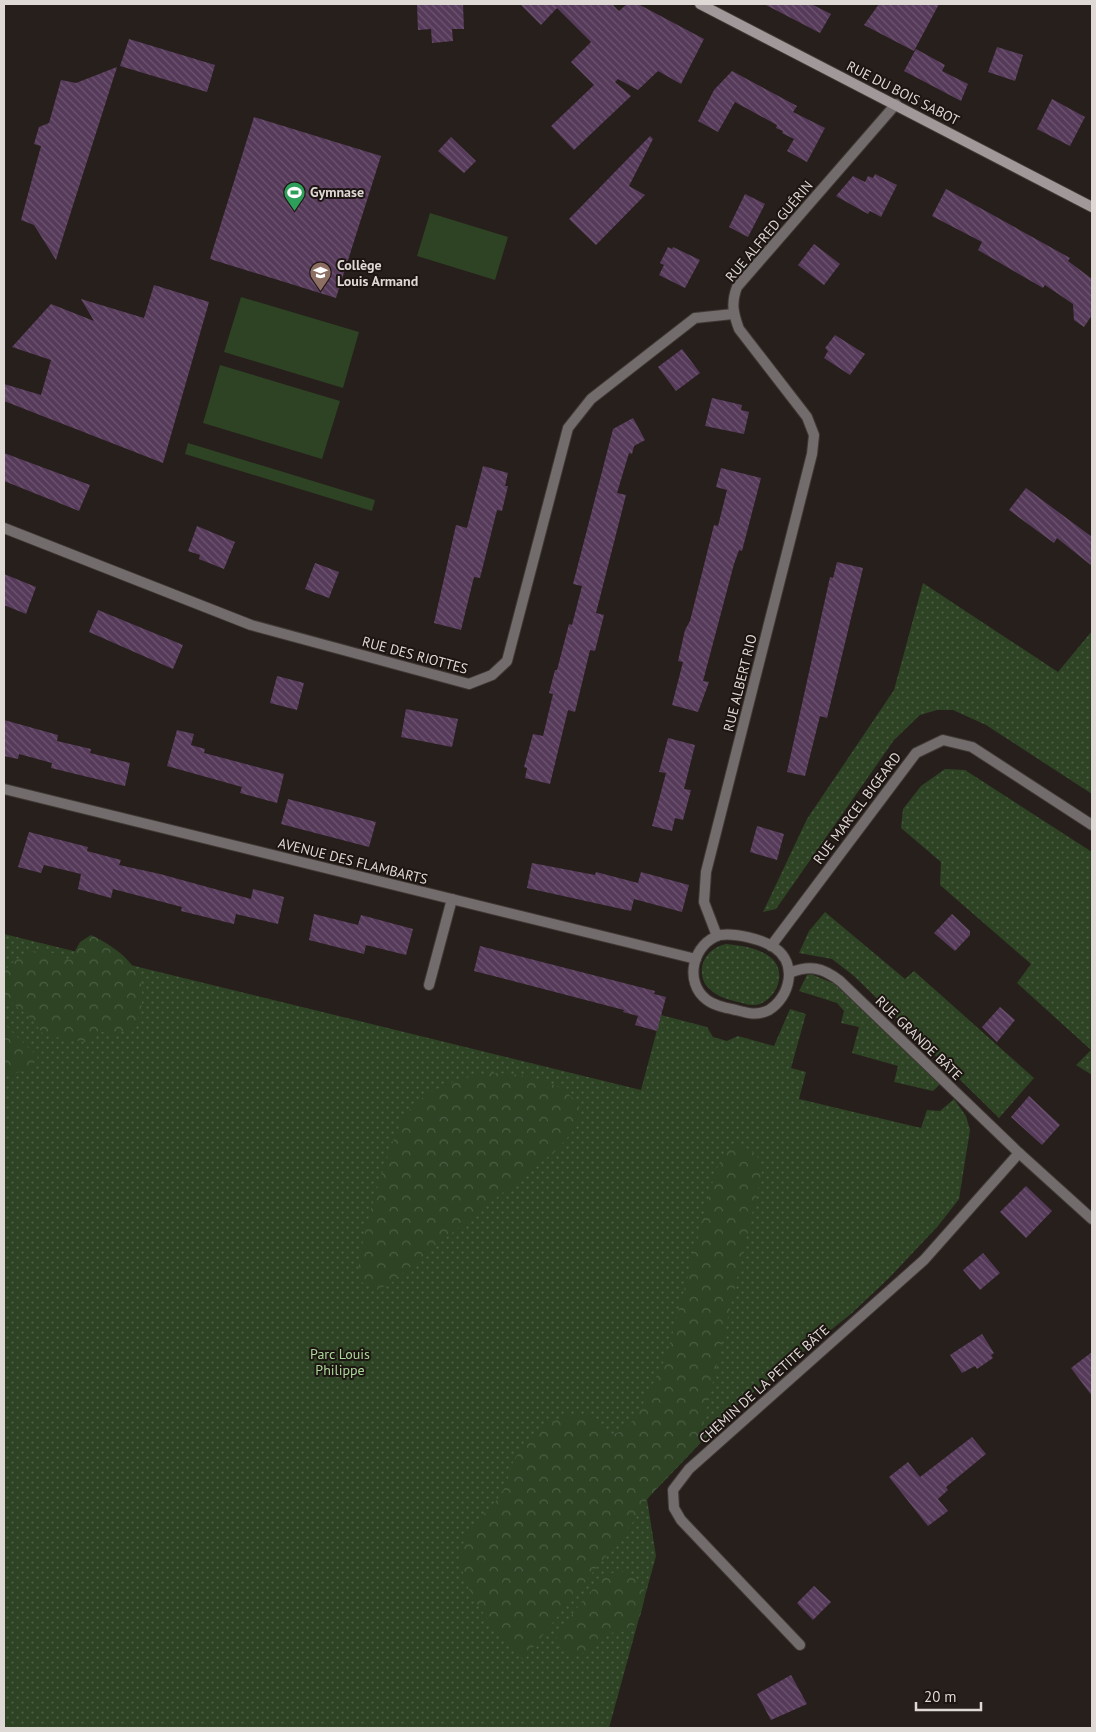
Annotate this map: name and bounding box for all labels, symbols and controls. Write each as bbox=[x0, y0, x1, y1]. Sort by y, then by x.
street label: RUE DU BOIS SABOT bbox=[844, 57, 963, 129]
street label: RUE ALFRED GUÉRIN bbox=[721, 177, 817, 285]
sports icon: Gymnase bbox=[282, 180, 306, 211]
place label: Gymnase bbox=[310, 183, 364, 201]
place label: Collège Louis Armand bbox=[337, 256, 418, 290]
school or university icon: Collège Louis Armand bbox=[309, 261, 333, 292]
street label: RUE DES RIOTTES bbox=[360, 632, 470, 678]
street label: RUE ALBERT RIO bbox=[719, 632, 761, 734]
street label: RUE MARCEL BIGEARD bbox=[809, 748, 905, 868]
street label: AVENUE DES FLAMBARTS bbox=[276, 834, 430, 888]
street label: RUE GRANDE BÂTE bbox=[872, 992, 966, 1084]
street label: CHEMIN DE LA PETITE BÂTE bbox=[695, 1321, 833, 1447]
park label: Parc Louis Philippe bbox=[310, 1345, 370, 1379]
scale bar bbox=[916, 1680, 981, 1712]
text: 20 m bbox=[924, 1687, 957, 1706]

